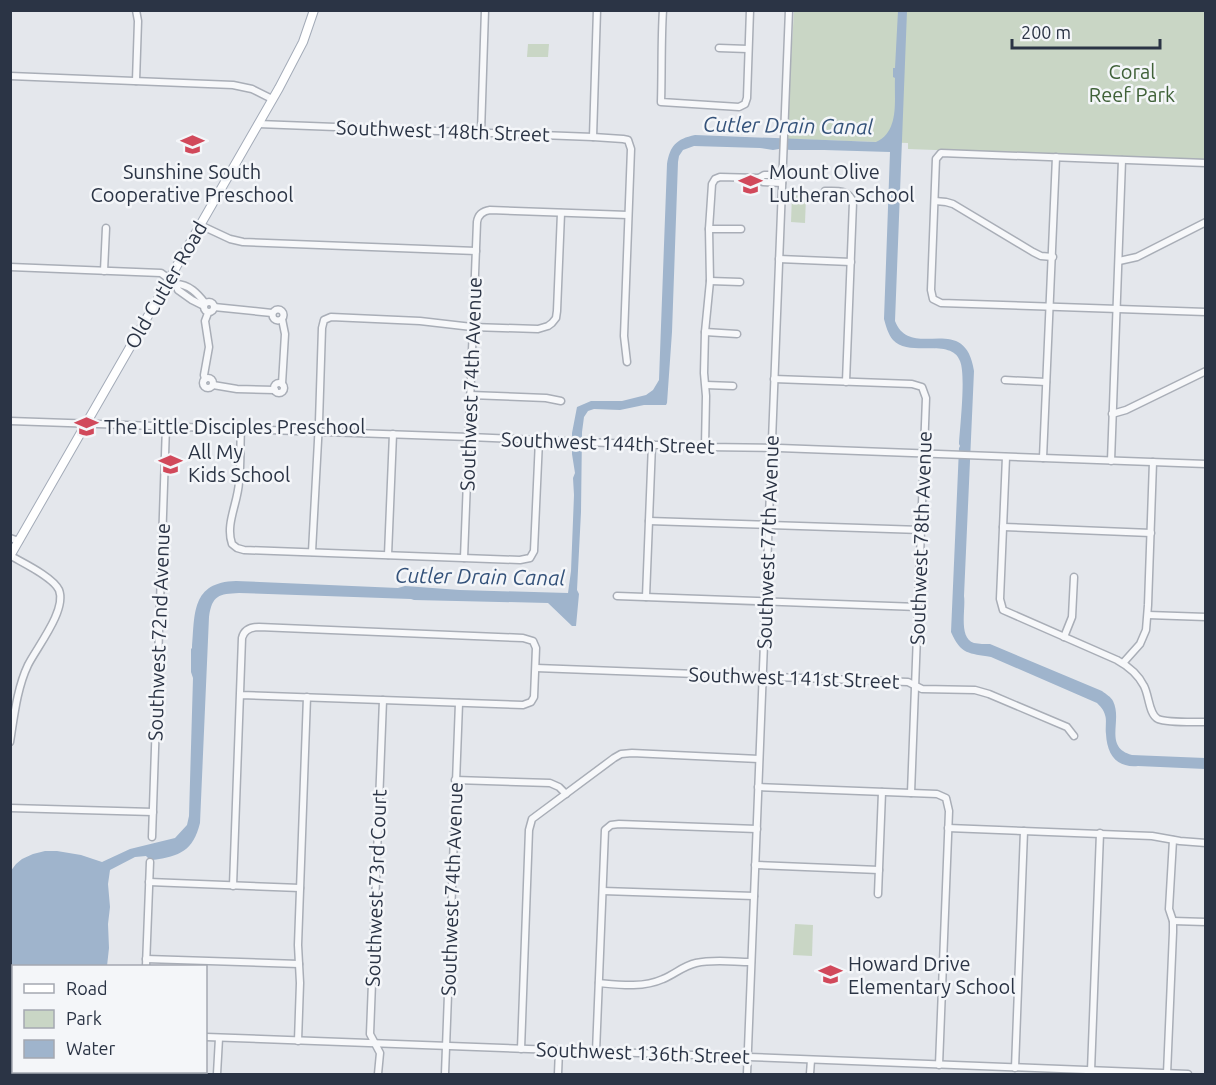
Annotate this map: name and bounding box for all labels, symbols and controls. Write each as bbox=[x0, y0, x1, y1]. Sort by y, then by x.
scale bar bbox=[1012, 12, 1160, 50]
text: 200 m bbox=[1021, 22, 1071, 42]
park label: Coral Reef Park bbox=[1089, 60, 1175, 106]
water label: Cutler Drain Canal bbox=[703, 112, 874, 138]
street label: Southwest 148th Street bbox=[336, 115, 551, 146]
school or university icon: Sunshine South Cooperative Preschool bbox=[179, 132, 205, 158]
place label: Sunshine South Cooperative Preschool bbox=[91, 160, 293, 206]
place label: Mount Olive Lutheran School bbox=[769, 160, 915, 206]
school or university icon: Mount Olive Lutheran School bbox=[738, 171, 764, 197]
street label: Old Cutler Road bbox=[120, 217, 211, 352]
street label: Southwest 74th Avenue bbox=[455, 276, 486, 491]
school or university icon: The Little Disciples Preschool bbox=[73, 414, 99, 440]
place label: The Little Disciples Preschool bbox=[104, 415, 365, 438]
street label: Southwest 144th Street bbox=[501, 427, 716, 458]
street label: Southwest 78th Avenue bbox=[905, 430, 936, 645]
street label: Southwest 77th Avenue bbox=[752, 434, 783, 649]
place label: All My Kids School bbox=[188, 440, 290, 486]
school or university icon: All My Kids School bbox=[157, 451, 183, 477]
street label: Southwest 72nd Avenue bbox=[143, 523, 174, 741]
water label: Cutler Drain Canal bbox=[395, 563, 566, 589]
street label: Southwest 141st Street bbox=[688, 662, 900, 693]
street label: Southwest 74th Avenue bbox=[436, 781, 467, 996]
street label: Southwest 73rd Court bbox=[361, 789, 390, 987]
place label: Howard Drive Elementary School bbox=[848, 952, 1015, 998]
school or university icon: Howard Drive Elementary School bbox=[817, 962, 843, 988]
legend bbox=[12, 965, 207, 1073]
text: Road bbox=[66, 978, 108, 998]
text: Park bbox=[66, 1008, 102, 1028]
street label: Southwest 136th Street bbox=[536, 1037, 751, 1068]
text: Water bbox=[66, 1038, 116, 1058]

